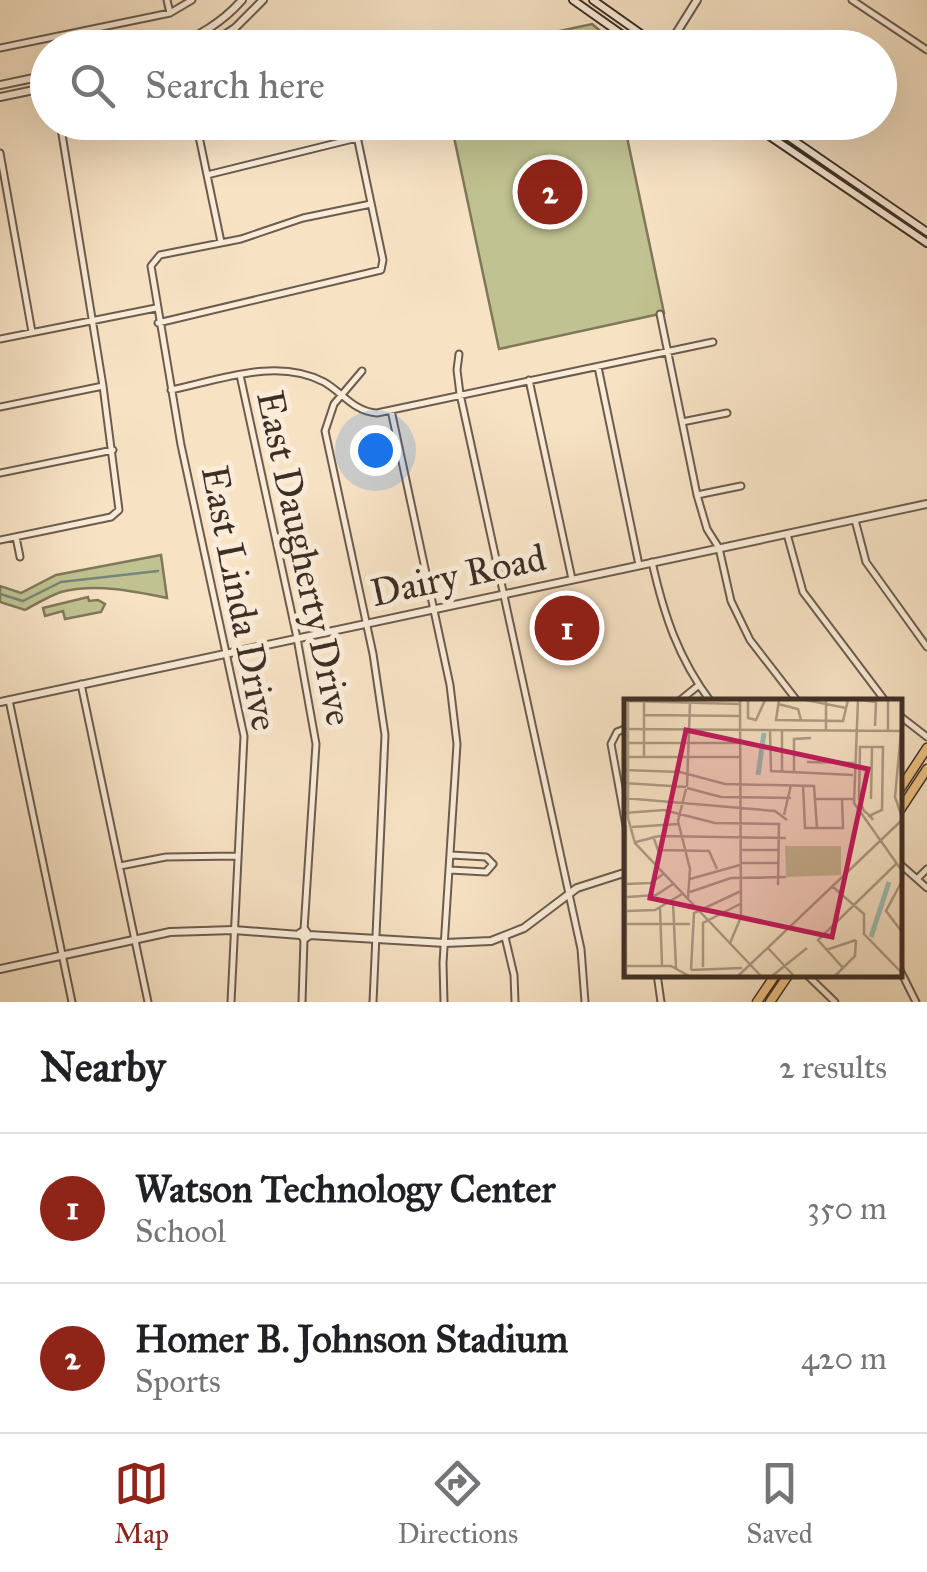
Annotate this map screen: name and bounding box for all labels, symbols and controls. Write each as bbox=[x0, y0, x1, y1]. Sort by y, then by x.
search box bbox=[30, 30, 897, 140]
icon: search bbox=[65, 58, 120, 113]
text: Search here bbox=[145, 62, 325, 108]
pin: 2 bbox=[518, 154, 582, 230]
street label: East Daugherty Drive bbox=[247, 386, 363, 730]
your location bbox=[350, 425, 401, 476]
street label: East Linda Drive bbox=[192, 462, 288, 734]
street label: Dairy Road bbox=[366, 534, 550, 616]
pin: 1 bbox=[534, 590, 600, 666]
inset map bbox=[624, 699, 902, 977]
text: Nearby bbox=[40, 1041, 165, 1093]
text: 2 results bbox=[779, 1048, 887, 1087]
text: Watson Technology Center bbox=[135, 1166, 556, 1212]
text: 1 bbox=[66, 1189, 79, 1228]
text: 350 m bbox=[807, 1189, 887, 1228]
text: School bbox=[135, 1212, 226, 1251]
text: Homer B. Johnson Stadium bbox=[135, 1316, 568, 1362]
text: 2 bbox=[65, 1339, 80, 1378]
text: 420 m bbox=[801, 1339, 887, 1378]
text: Sports bbox=[135, 1362, 221, 1401]
tab: Map bbox=[114, 1456, 169, 1551]
tab: Directions bbox=[397, 1456, 518, 1551]
tab: Saved bbox=[746, 1456, 813, 1551]

